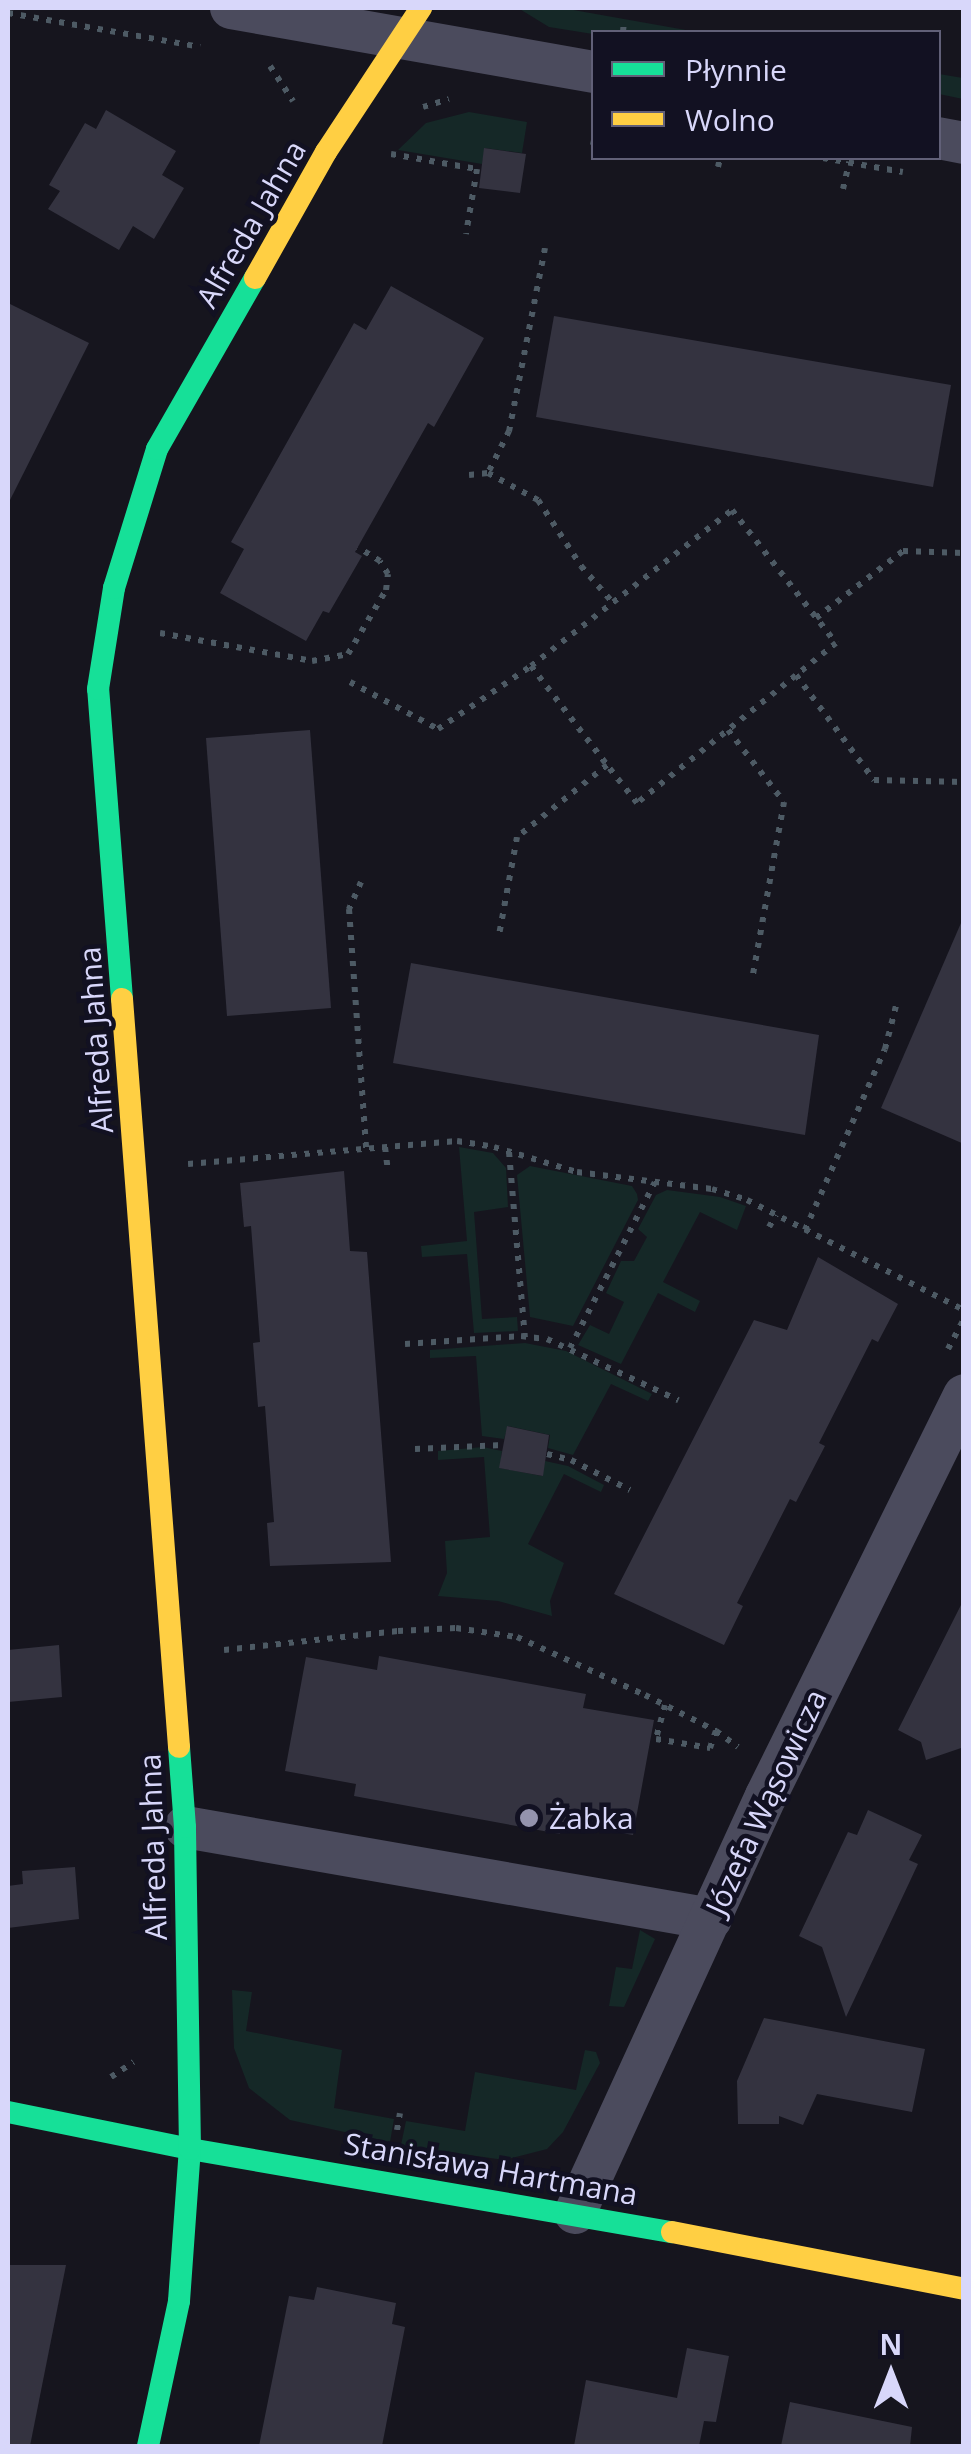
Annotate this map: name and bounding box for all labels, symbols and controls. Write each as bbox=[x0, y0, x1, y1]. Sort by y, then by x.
legend bbox=[591, 30, 941, 160]
text: Płynnie bbox=[685, 49, 787, 90]
text: Wolno bbox=[685, 99, 775, 140]
street label: Alfreda Jahna bbox=[189, 134, 313, 314]
street label: Alfreda Jahna bbox=[72, 946, 120, 1134]
street label: Józefa Wąsowicza bbox=[698, 1684, 834, 1920]
street label: Alfreda Jahna bbox=[132, 1753, 174, 1941]
place label: Żabka bbox=[549, 1800, 634, 1836]
marker: Żabka bbox=[518, 1807, 540, 1829]
street label: Stanisława Hartmana bbox=[341, 2125, 641, 2213]
north arrow bbox=[841, 2324, 941, 2424]
text: N bbox=[880, 2325, 902, 2363]

